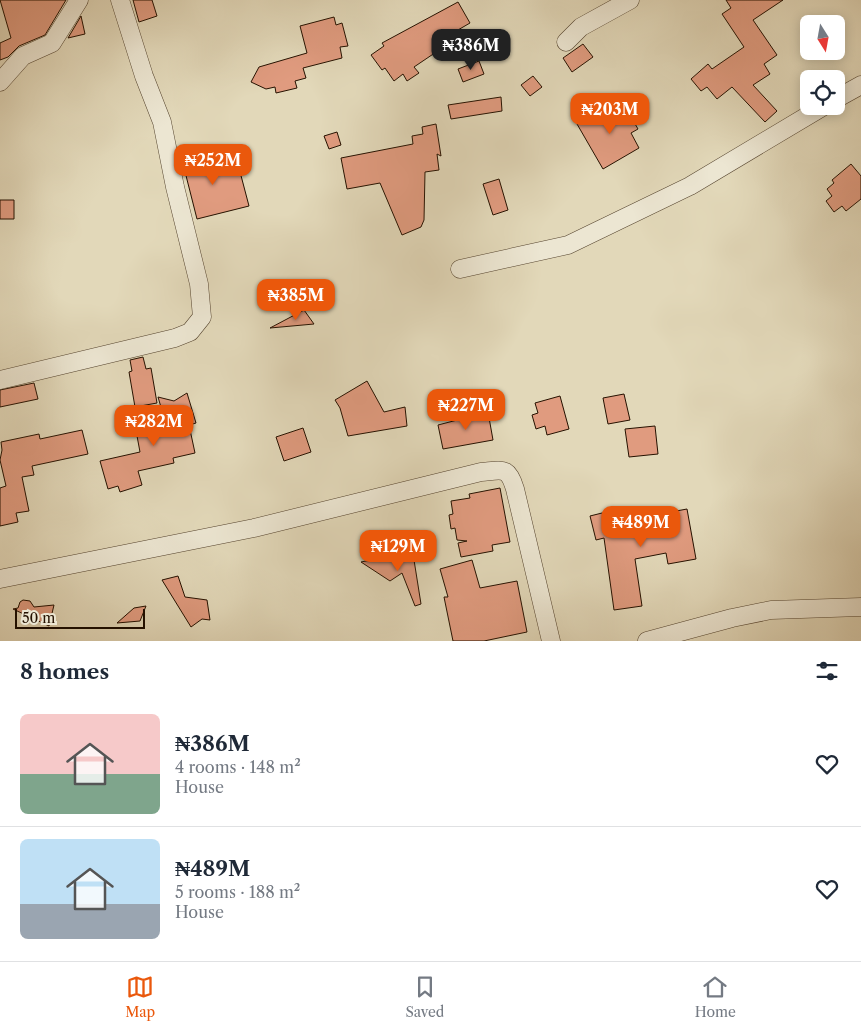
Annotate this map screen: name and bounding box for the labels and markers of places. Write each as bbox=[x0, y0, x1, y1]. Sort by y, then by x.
pin: ₦386M bbox=[436, 28, 506, 71]
pin: ₦203M bbox=[575, 92, 645, 135]
pin: ₦252M bbox=[178, 144, 248, 186]
pin: ₦385M bbox=[261, 278, 331, 321]
pin: ₦227M bbox=[431, 388, 501, 431]
pin: ₦282M bbox=[119, 404, 189, 447]
pin: ₦489M bbox=[606, 506, 676, 548]
pin: ₦129M bbox=[363, 530, 433, 572]

